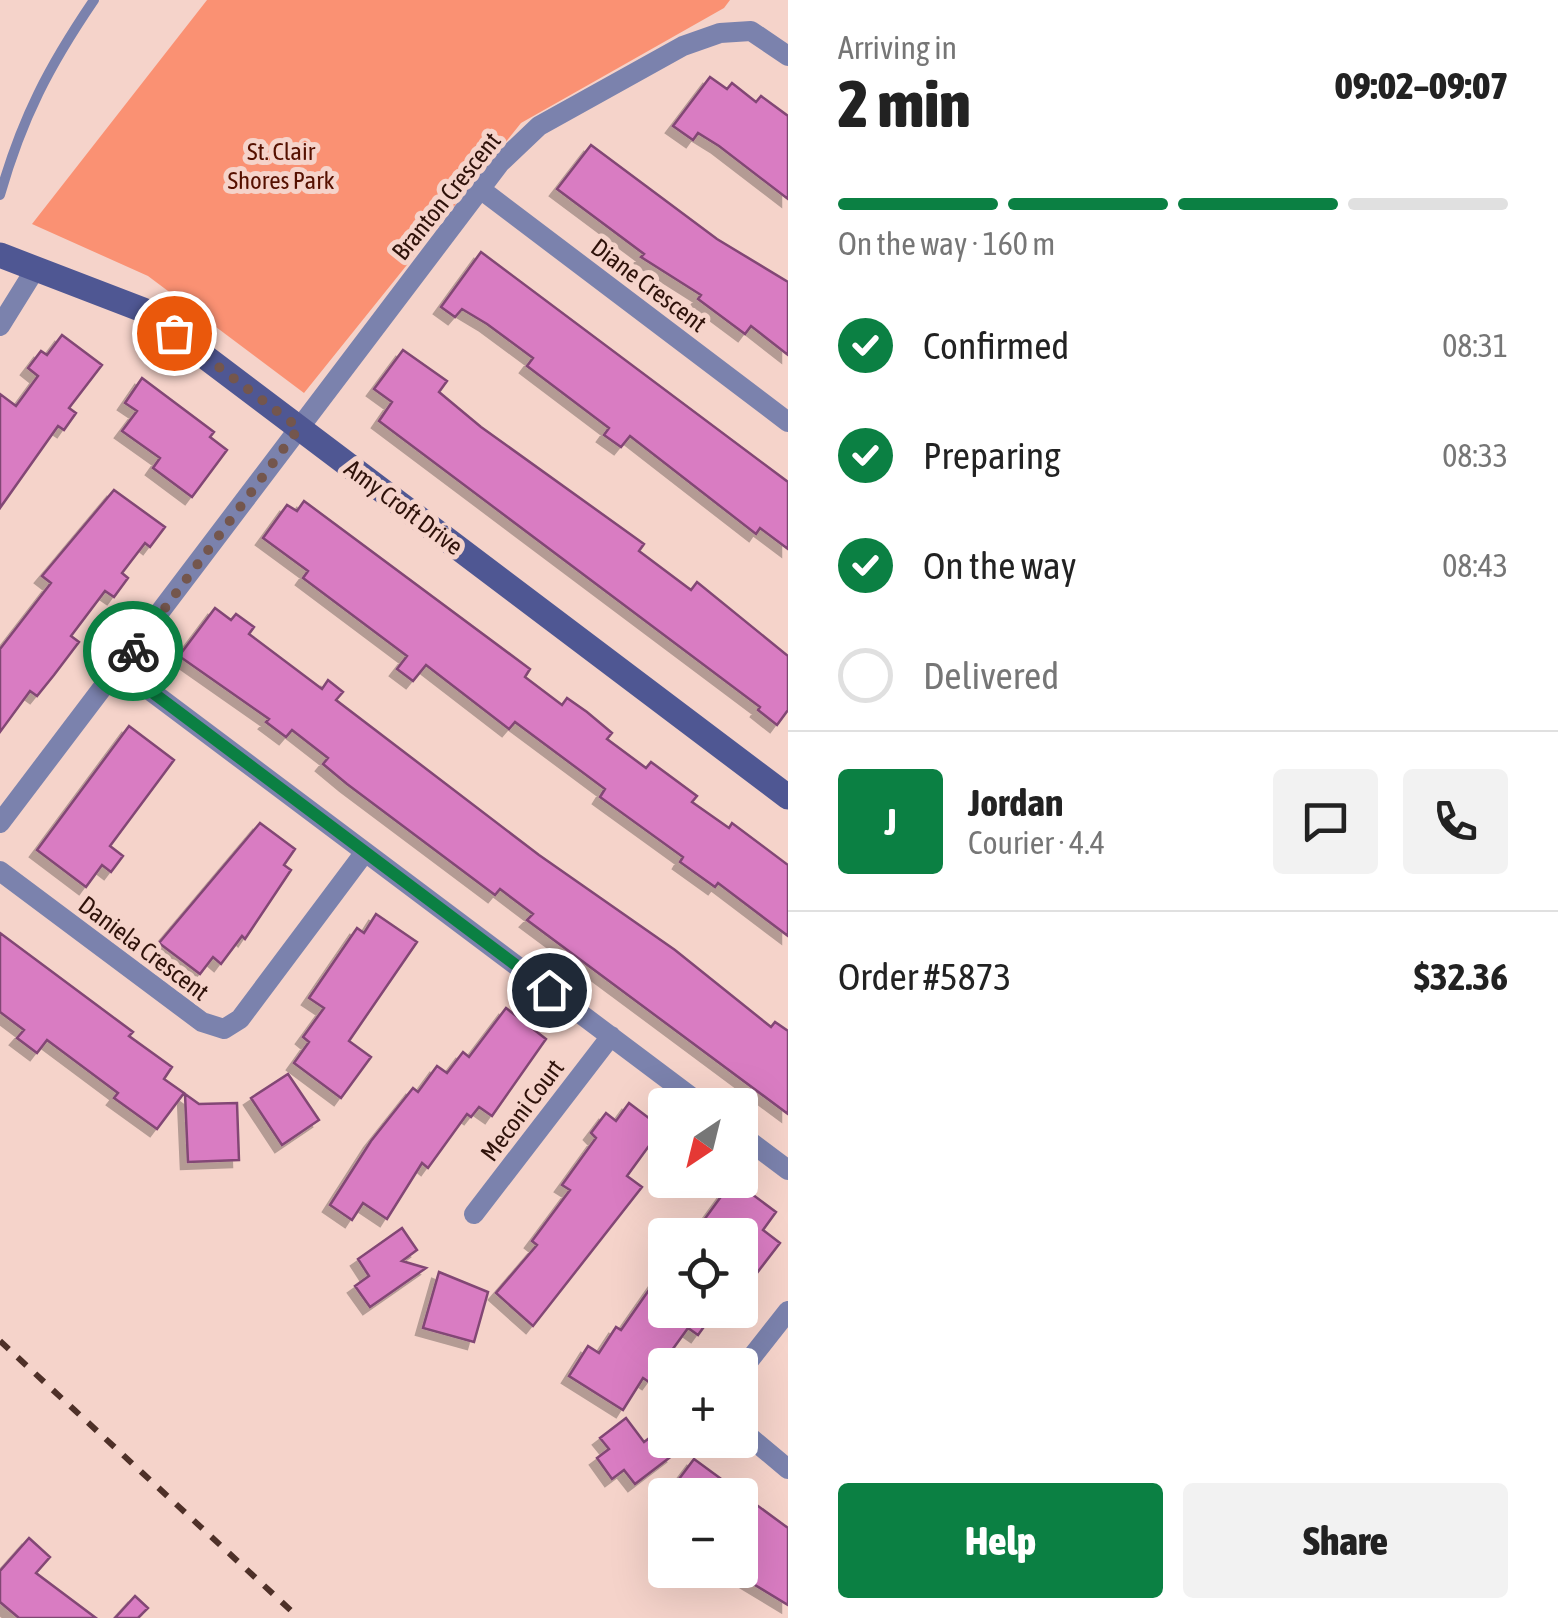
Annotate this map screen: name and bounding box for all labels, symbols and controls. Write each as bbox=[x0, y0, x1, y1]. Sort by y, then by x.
text: Arriving in bbox=[838, 29, 957, 66]
text: 09:02–09:07 bbox=[1335, 64, 1508, 107]
text: 2 min bbox=[838, 66, 971, 141]
street label: Branton Crescent bbox=[386, 127, 506, 265]
park label: St. Clair Shores Park bbox=[227, 137, 335, 194]
text: On the way · 160 m bbox=[838, 225, 1055, 262]
street label: Diane Crescent bbox=[586, 233, 712, 337]
pin bbox=[132, 291, 217, 376]
icon: bag bbox=[147, 306, 202, 361]
icon: check bbox=[838, 318, 893, 373]
text: Confirmed bbox=[923, 324, 1069, 367]
text: 08:31 bbox=[1442, 327, 1508, 364]
icon: check bbox=[838, 428, 893, 483]
text: Preparing bbox=[923, 434, 1061, 477]
text: 08:33 bbox=[1442, 437, 1508, 474]
street label: Amy Croft Drive bbox=[340, 454, 468, 560]
icon: check bbox=[838, 538, 893, 593]
text: On the way bbox=[923, 544, 1076, 587]
text: 08:43 bbox=[1442, 547, 1508, 584]
courier bbox=[83, 601, 183, 701]
icon: bike bbox=[106, 624, 161, 679]
text: Delivered bbox=[923, 654, 1059, 697]
button: chat bbox=[1273, 769, 1378, 874]
button: phone bbox=[1403, 769, 1508, 874]
text: Jordan bbox=[968, 781, 1063, 824]
text: J bbox=[884, 800, 897, 843]
text: Courier · 4.4 bbox=[968, 824, 1105, 861]
street label: Daniela Crescent bbox=[74, 890, 214, 1006]
pin bbox=[507, 948, 592, 1033]
text: Order #5873 bbox=[838, 955, 1011, 998]
text: $32.36 bbox=[1414, 955, 1508, 998]
icon: home bbox=[522, 963, 577, 1018]
street label: Meconi Court bbox=[475, 1054, 569, 1166]
north arrow bbox=[648, 1088, 758, 1198]
map controls bbox=[648, 1088, 758, 1588]
button: locate bbox=[648, 1218, 758, 1328]
button: + bbox=[648, 1348, 758, 1458]
button: − bbox=[648, 1478, 758, 1588]
button: Help bbox=[838, 1483, 1163, 1598]
button: Share bbox=[1183, 1483, 1508, 1598]

